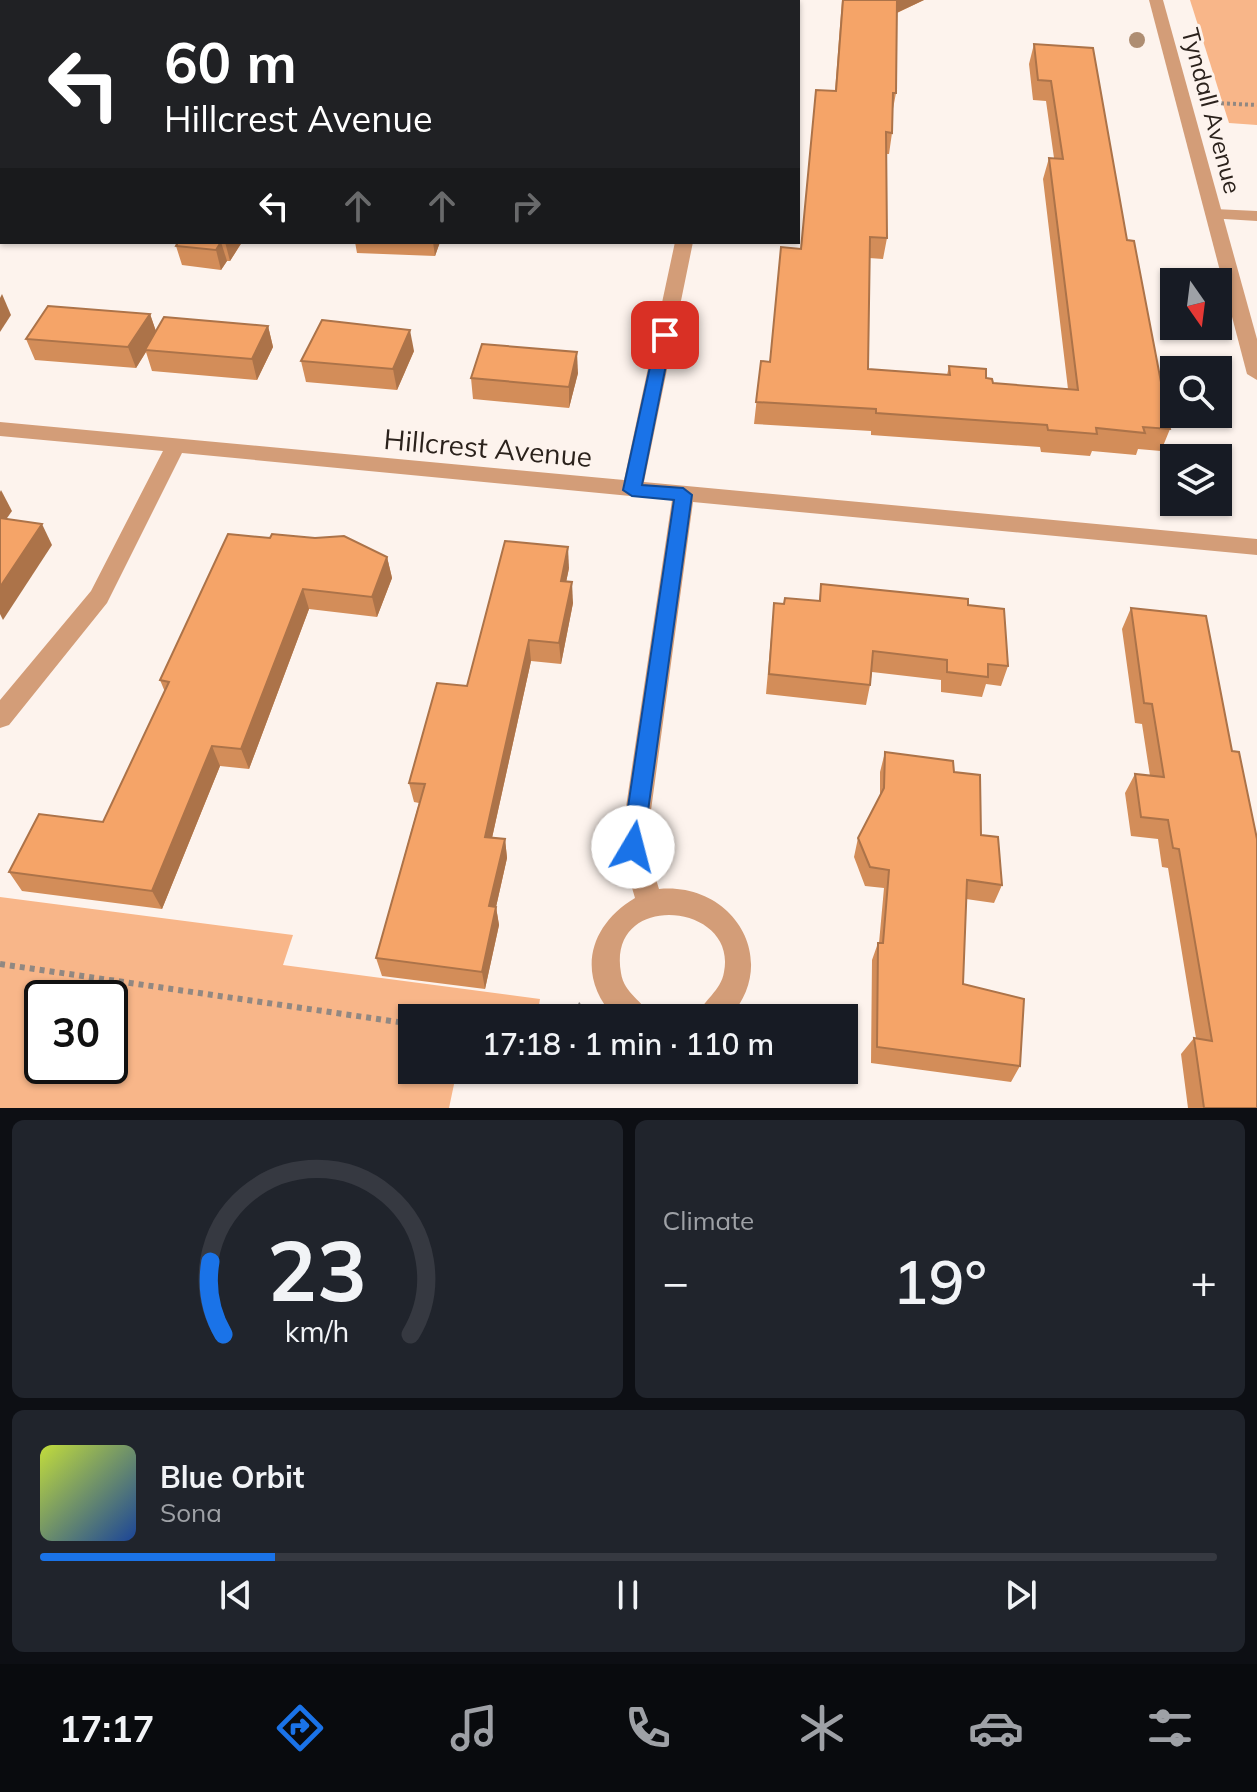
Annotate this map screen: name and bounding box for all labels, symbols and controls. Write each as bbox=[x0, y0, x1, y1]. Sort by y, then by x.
street label: Tyndall Avenue bbox=[1176, 25, 1248, 197]
text: 60 m bbox=[164, 27, 297, 97]
icon: left bbox=[32, 32, 136, 136]
text: Hillcrest Avenue bbox=[164, 96, 433, 141]
icon: left bbox=[252, 184, 296, 228]
icon: ahead bbox=[336, 184, 380, 228]
icon: ahead bbox=[420, 184, 464, 228]
icon: right bbox=[504, 184, 548, 228]
north arrow bbox=[1160, 268, 1232, 340]
map controls bbox=[1160, 268, 1232, 516]
pin bbox=[631, 301, 699, 369]
icon: arrive bbox=[643, 313, 687, 357]
button: search bbox=[1160, 356, 1232, 428]
street label: Hillcrest Avenue bbox=[382, 421, 594, 474]
button: layers bbox=[1160, 444, 1232, 516]
position arrow bbox=[591, 805, 675, 889]
speed limit sign: 30 bbox=[24, 980, 128, 1084]
text: 17:18 · 1 min · 110 m bbox=[482, 1025, 774, 1063]
text: Climate bbox=[663, 1204, 754, 1237]
text: 23 bbox=[267, 1217, 367, 1322]
text: 19° bbox=[893, 1244, 987, 1319]
text: − bbox=[663, 1254, 689, 1309]
text: + bbox=[1191, 1254, 1217, 1309]
text: km/h bbox=[285, 1313, 350, 1349]
text: Blue Orbit bbox=[160, 1458, 304, 1496]
text: Sona bbox=[160, 1496, 222, 1529]
icon: previous bbox=[214, 1573, 258, 1617]
icon: pause bbox=[606, 1573, 650, 1617]
icon: next bbox=[999, 1573, 1043, 1617]
icon: directions bbox=[272, 1700, 328, 1756]
icon: music bbox=[446, 1700, 502, 1756]
icon: phone bbox=[620, 1700, 676, 1756]
icon: climate bbox=[794, 1700, 850, 1756]
icon: car bbox=[968, 1700, 1024, 1756]
icon: filters bbox=[1142, 1700, 1198, 1756]
text: 17:17 bbox=[59, 1706, 154, 1751]

